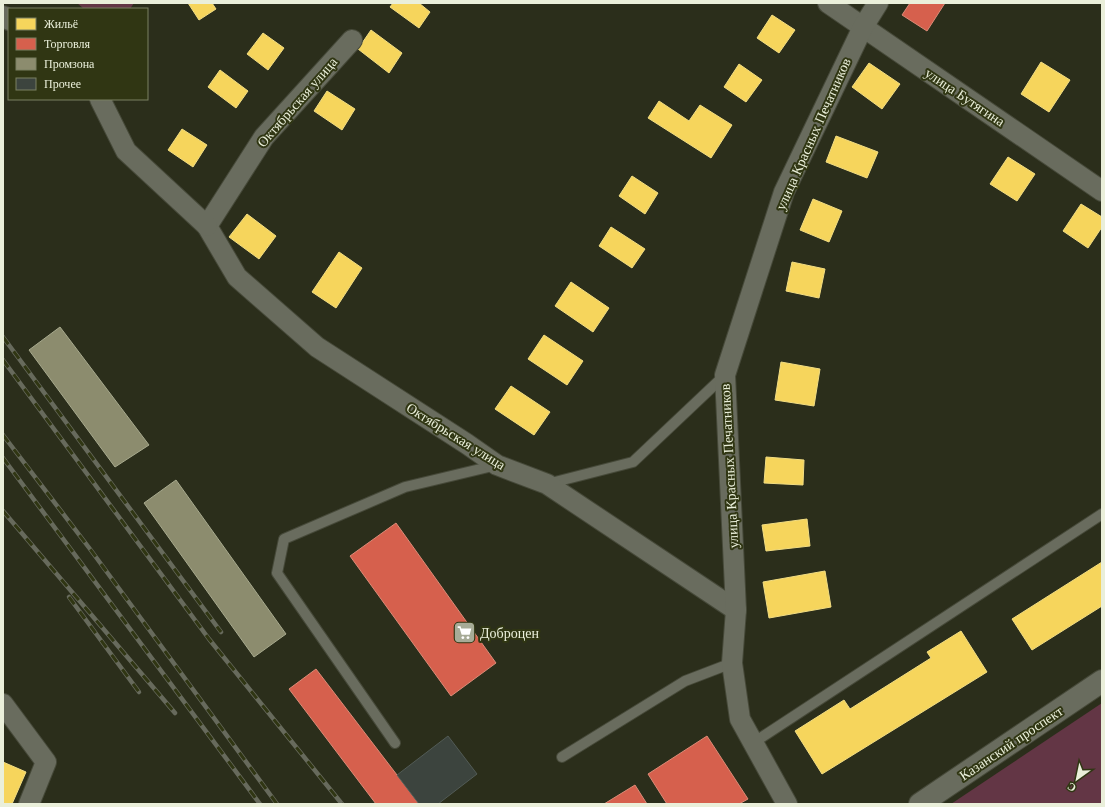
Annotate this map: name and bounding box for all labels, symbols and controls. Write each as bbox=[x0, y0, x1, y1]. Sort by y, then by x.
legend bbox=[8, 8, 148, 100]
text: Жильё bbox=[44, 16, 78, 31]
text: Торговля bbox=[44, 36, 91, 51]
street label: Октябрьская улица bbox=[253, 53, 342, 151]
street label: улица Красных Печатников bbox=[771, 55, 855, 213]
text: Промзона bbox=[44, 56, 95, 71]
street label: улица Бутягина bbox=[922, 64, 1009, 131]
text: Прочее bbox=[44, 76, 81, 91]
street label: улица Красных Печатников bbox=[716, 383, 742, 549]
street label: Октябрьская улица bbox=[403, 398, 510, 474]
supermarket icon: Доброцен bbox=[451, 620, 477, 646]
place label: Доброцен bbox=[480, 624, 539, 642]
street label: Казанский проспект bbox=[956, 702, 1066, 784]
north arrow bbox=[1057, 759, 1097, 799]
text: С bbox=[1064, 779, 1079, 795]

